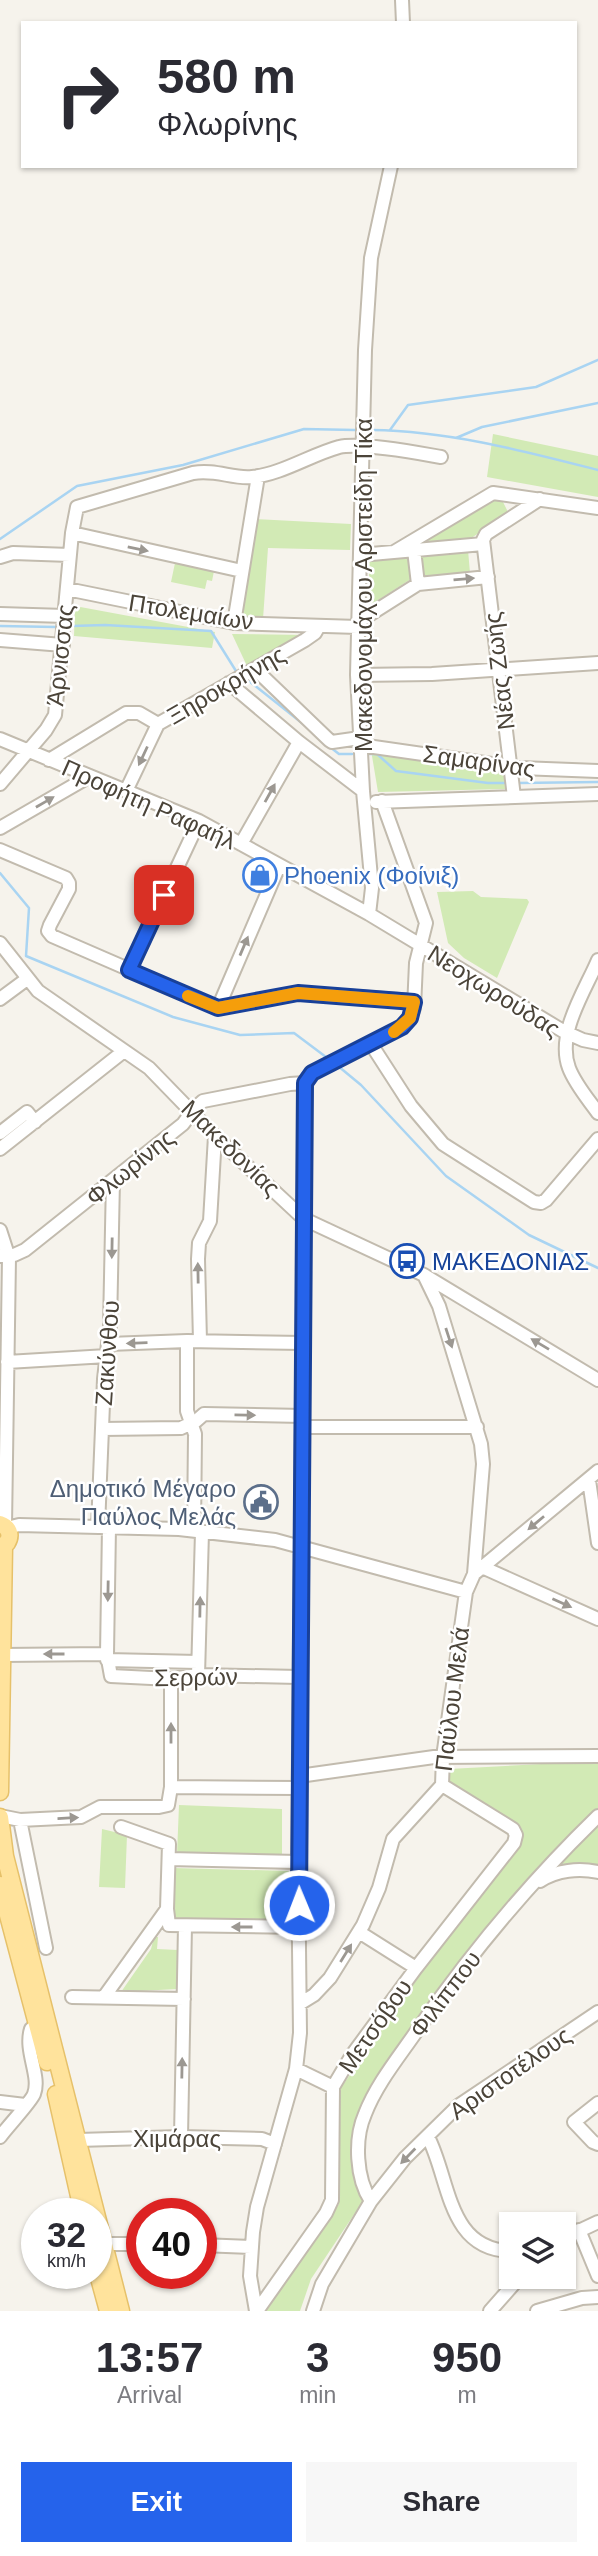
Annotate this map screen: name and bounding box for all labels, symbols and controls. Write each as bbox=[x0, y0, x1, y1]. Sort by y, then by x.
icon: right bbox=[42, 49, 133, 140]
text: 580 m bbox=[157, 49, 296, 103]
text: Φλωρίνης bbox=[157, 106, 298, 142]
street label: Μακεδονομάχου Αριστείδη Τίκα bbox=[350, 418, 377, 752]
one-way arrow bbox=[127, 543, 149, 554]
one-way arrow bbox=[453, 573, 475, 584]
street label: Πτολεμαίων bbox=[127, 589, 255, 635]
street label: Άρνισσας bbox=[41, 603, 79, 707]
street label: Νέας Ζωής bbox=[478, 611, 520, 731]
street label: Ξηροκρήνης bbox=[162, 640, 290, 730]
street label: Σαμαρίνας bbox=[421, 740, 537, 782]
one-way arrow bbox=[137, 746, 148, 766]
street label: Προφήτη Ραφαήλ bbox=[58, 754, 240, 854]
one-way arrow bbox=[264, 784, 276, 803]
one-way arrow bbox=[35, 796, 55, 808]
shop icon: Phoenix (Φοίνιξ) bbox=[241, 856, 279, 894]
place label: Phoenix (Φοίνιξ) bbox=[284, 862, 459, 889]
pin bbox=[134, 865, 194, 925]
icon: arrive bbox=[145, 876, 183, 914]
one-way arrow bbox=[239, 935, 250, 956]
street label: Νεοχωρούδας bbox=[423, 940, 565, 1042]
street label: Μακεδονίας bbox=[176, 1095, 286, 1201]
street label: Φλωρίνης bbox=[81, 1123, 179, 1211]
one-way arrow bbox=[106, 1237, 118, 1259]
bus stop icon: ΜΑΚΕΔΟΝΙΑΣ bbox=[388, 1242, 426, 1280]
place label: ΜΑΚΕΔΟΝΙΑΣ bbox=[432, 1248, 589, 1275]
one-way arrow bbox=[192, 1262, 204, 1284]
street label: Ζακύνθου bbox=[90, 1299, 124, 1407]
one-way arrow bbox=[444, 1328, 455, 1349]
one-way arrow bbox=[126, 1337, 148, 1348]
one-way arrow bbox=[530, 1338, 549, 1350]
one-way arrow bbox=[235, 1409, 257, 1421]
place label: Δημοτικό Μέγαρο Παύλος Μελάς bbox=[50, 1475, 236, 1530]
public building icon: Δημοτικό Μέγαρο Παύλος Μελάς bbox=[242, 1483, 280, 1521]
one-way arrow bbox=[527, 1515, 544, 1530]
one-way arrow bbox=[102, 1580, 114, 1602]
one-way arrow bbox=[194, 1596, 205, 1618]
one-way arrow bbox=[552, 1598, 573, 1609]
street label: Παύλου Μελά bbox=[430, 1625, 474, 1773]
one-way arrow bbox=[43, 1648, 65, 1660]
street label: Σερρών bbox=[154, 1663, 238, 1691]
one-way arrow bbox=[165, 1721, 177, 1743]
one-way arrow bbox=[57, 1812, 79, 1823]
position arrow bbox=[262, 1868, 336, 1942]
one-way arrow bbox=[231, 1921, 253, 1933]
one-way arrow bbox=[339, 1943, 352, 1962]
street label: Φιλίππου bbox=[404, 1946, 486, 2042]
street label: Μετσόβου bbox=[333, 1974, 417, 2078]
street label: Αριστοτέλους bbox=[444, 2021, 576, 2125]
one-way arrow bbox=[177, 2057, 188, 2079]
street label: Χιμάρας bbox=[133, 2125, 221, 2152]
one-way arrow bbox=[400, 2147, 416, 2164]
speed limit sign: 40 bbox=[126, 2198, 217, 2289]
map controls bbox=[499, 2212, 576, 2289]
button: layers bbox=[499, 2212, 576, 2289]
text: 32 bbox=[47, 2215, 86, 2254]
text: km/h bbox=[47, 2251, 86, 2271]
text: 13:57 bbox=[96, 2334, 203, 2381]
text: 3 bbox=[306, 2334, 329, 2381]
text: 950 bbox=[432, 2334, 502, 2381]
text: Arrival bbox=[117, 2382, 182, 2408]
text: min bbox=[299, 2382, 336, 2408]
text: m bbox=[458, 2382, 477, 2408]
button: Exit bbox=[21, 2462, 292, 2542]
button: Share bbox=[306, 2462, 577, 2542]

